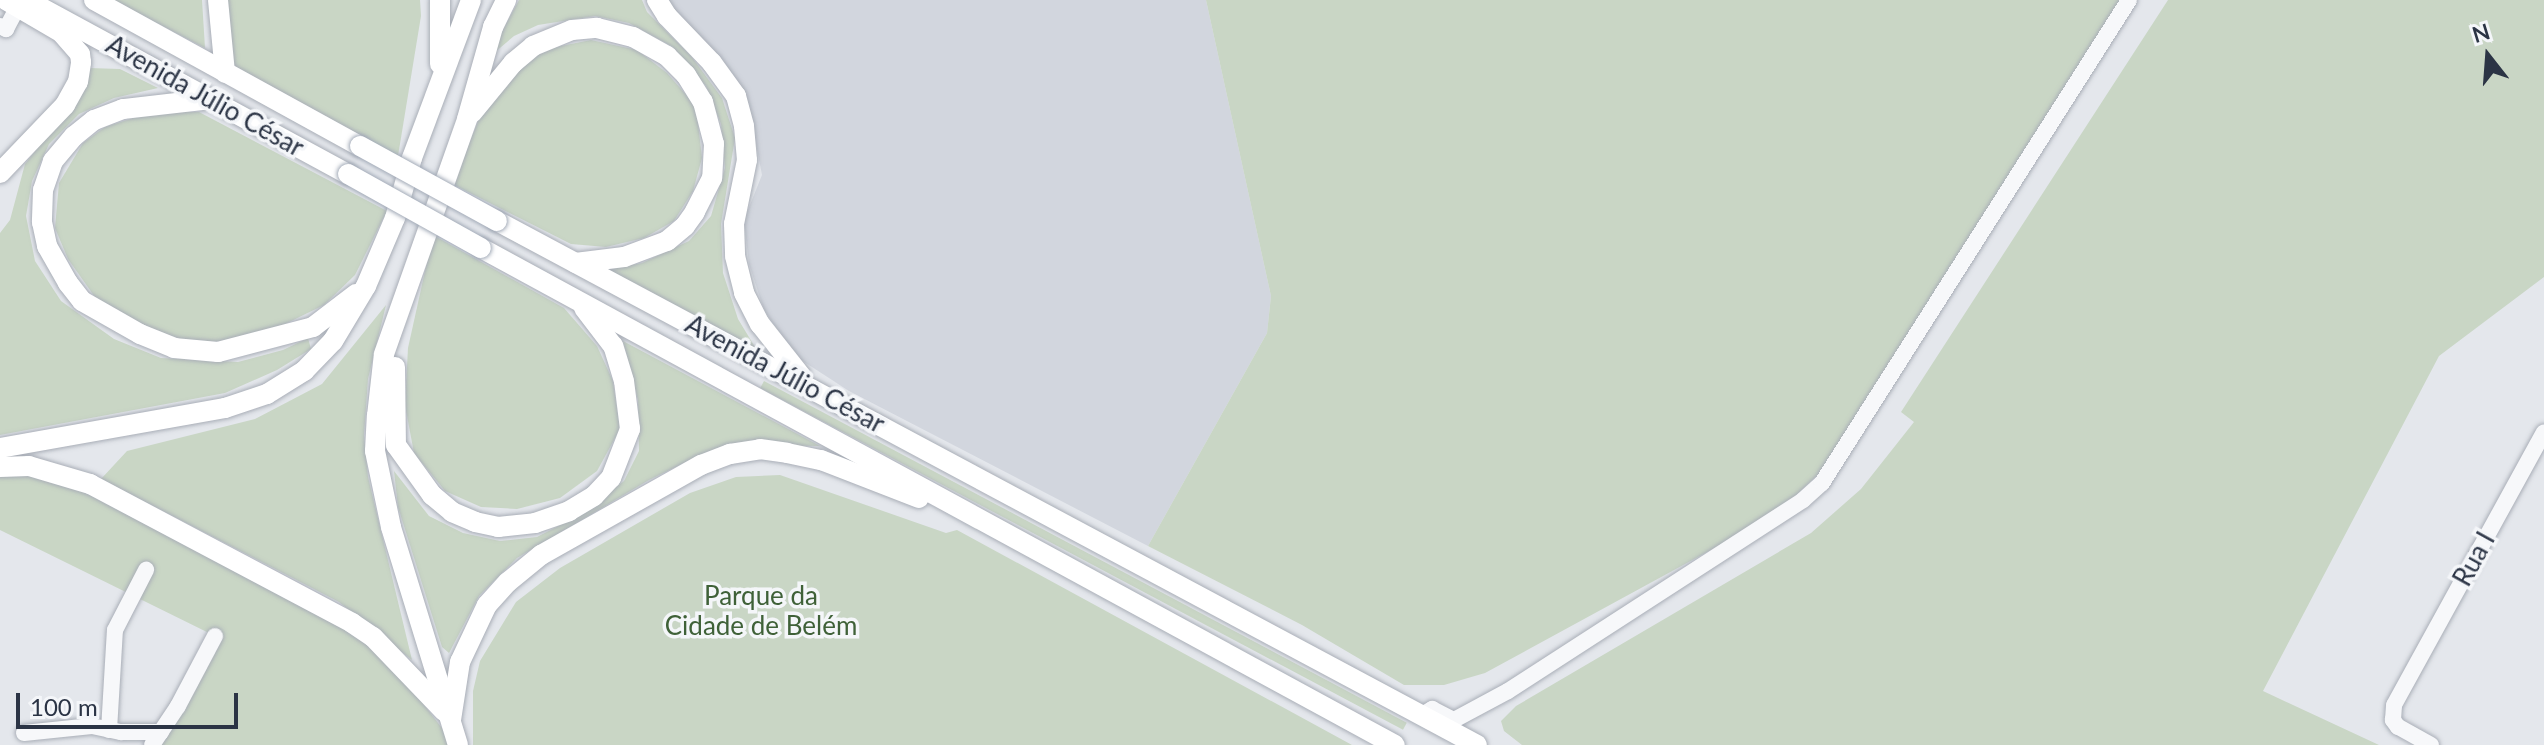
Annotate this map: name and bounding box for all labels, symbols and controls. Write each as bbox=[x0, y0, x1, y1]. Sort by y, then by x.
north arrow bbox=[2448, 16, 2528, 96]
text: N bbox=[2469, 17, 2493, 48]
street label: Avenida Júlio César bbox=[101, 29, 309, 163]
street label: Avenida Júlio César bbox=[680, 308, 890, 440]
street label: Rua I bbox=[2447, 526, 2501, 592]
park label: Parque da Cidade de Belém bbox=[665, 580, 857, 642]
scale bar bbox=[20, 677, 242, 727]
text: 100 m bbox=[30, 692, 98, 721]

